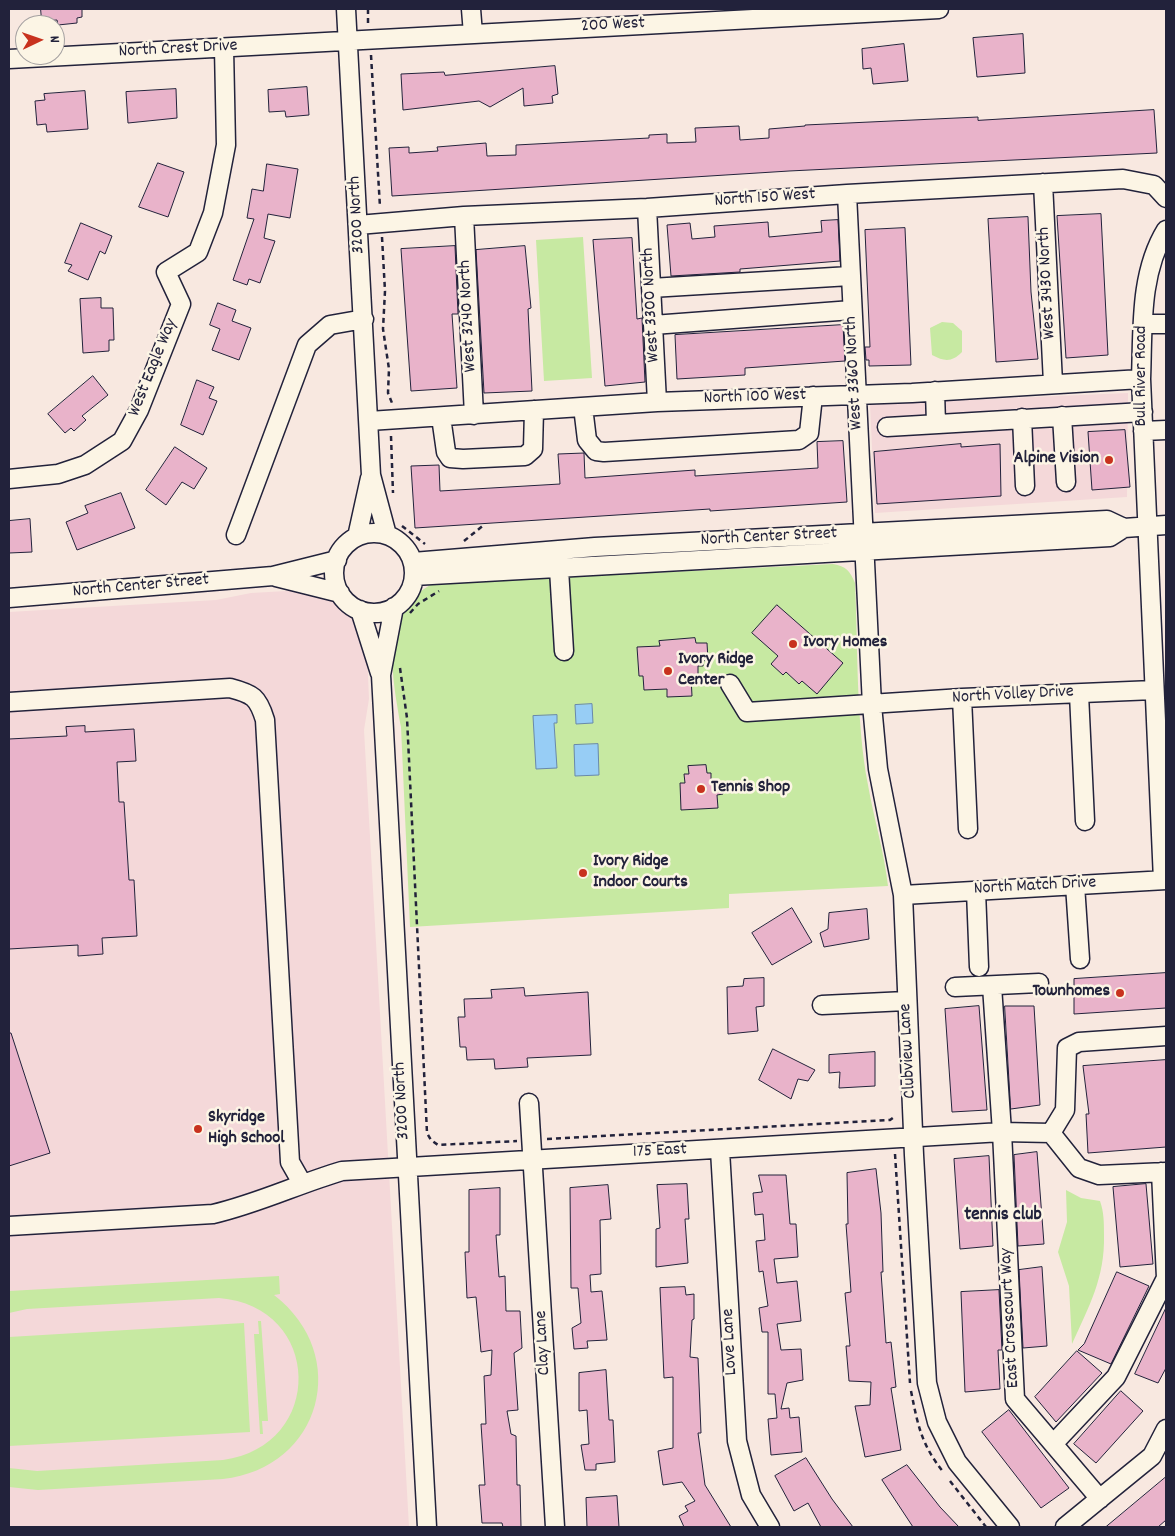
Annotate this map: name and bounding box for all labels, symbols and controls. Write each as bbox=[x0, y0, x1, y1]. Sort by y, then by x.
street label: 200 West bbox=[580, 14, 646, 38]
north arrow bbox=[15, 15, 65, 65]
text: N bbox=[44, 35, 64, 43]
street label: North Crest Drive bbox=[118, 36, 238, 64]
street label: 3200 North bbox=[345, 175, 371, 255]
street label: North 150 West bbox=[714, 185, 816, 213]
street label: West 3430 North bbox=[1034, 226, 1062, 340]
street label: West 3300 North bbox=[638, 247, 666, 363]
street label: West 3240 North bbox=[455, 259, 483, 373]
street label: West Eagle Way bbox=[125, 316, 183, 420]
street label: West 3360 North bbox=[841, 316, 869, 430]
street label: Bull River Road bbox=[1132, 326, 1154, 426]
street label: North 100 West bbox=[703, 385, 807, 411]
place label: Alpine Vision bbox=[1014, 449, 1099, 471]
marker: Alpine Vision bbox=[1103, 454, 1115, 466]
street label: North Center Street bbox=[700, 524, 838, 552]
street label: North Center Street bbox=[72, 570, 210, 604]
place label: Ivory Homes bbox=[803, 633, 887, 655]
marker: Ivory Homes bbox=[787, 638, 799, 650]
place label: Ivory Ridge Center bbox=[678, 650, 753, 692]
marker: Ivory Ridge Center bbox=[662, 665, 674, 677]
street label: North Volley Drive bbox=[952, 682, 1074, 710]
place label: Tennis Shop bbox=[711, 778, 790, 800]
marker: Tennis Shop bbox=[695, 783, 707, 795]
place label: Ivory Ridge Indoor Courts bbox=[593, 852, 688, 894]
marker: Ivory Ridge Indoor Courts bbox=[577, 867, 589, 879]
street label: North Match Drive bbox=[973, 873, 1097, 901]
place label: Townhomes bbox=[1032, 982, 1110, 1004]
marker: Townhomes bbox=[1114, 987, 1126, 999]
street label: Clubview Lane bbox=[896, 1003, 922, 1099]
street label: 3200 North bbox=[390, 1061, 416, 1141]
place label: Skyridge High School bbox=[208, 1108, 284, 1150]
marker: Skyridge High School bbox=[192, 1123, 204, 1135]
street label: 175 East bbox=[632, 1140, 688, 1164]
district label: tennis club bbox=[964, 1205, 1042, 1227]
street label: East Crosscourt Way bbox=[997, 1247, 1025, 1389]
street label: Love Lane bbox=[718, 1308, 744, 1376]
street label: Clay Lane bbox=[532, 1310, 556, 1376]

